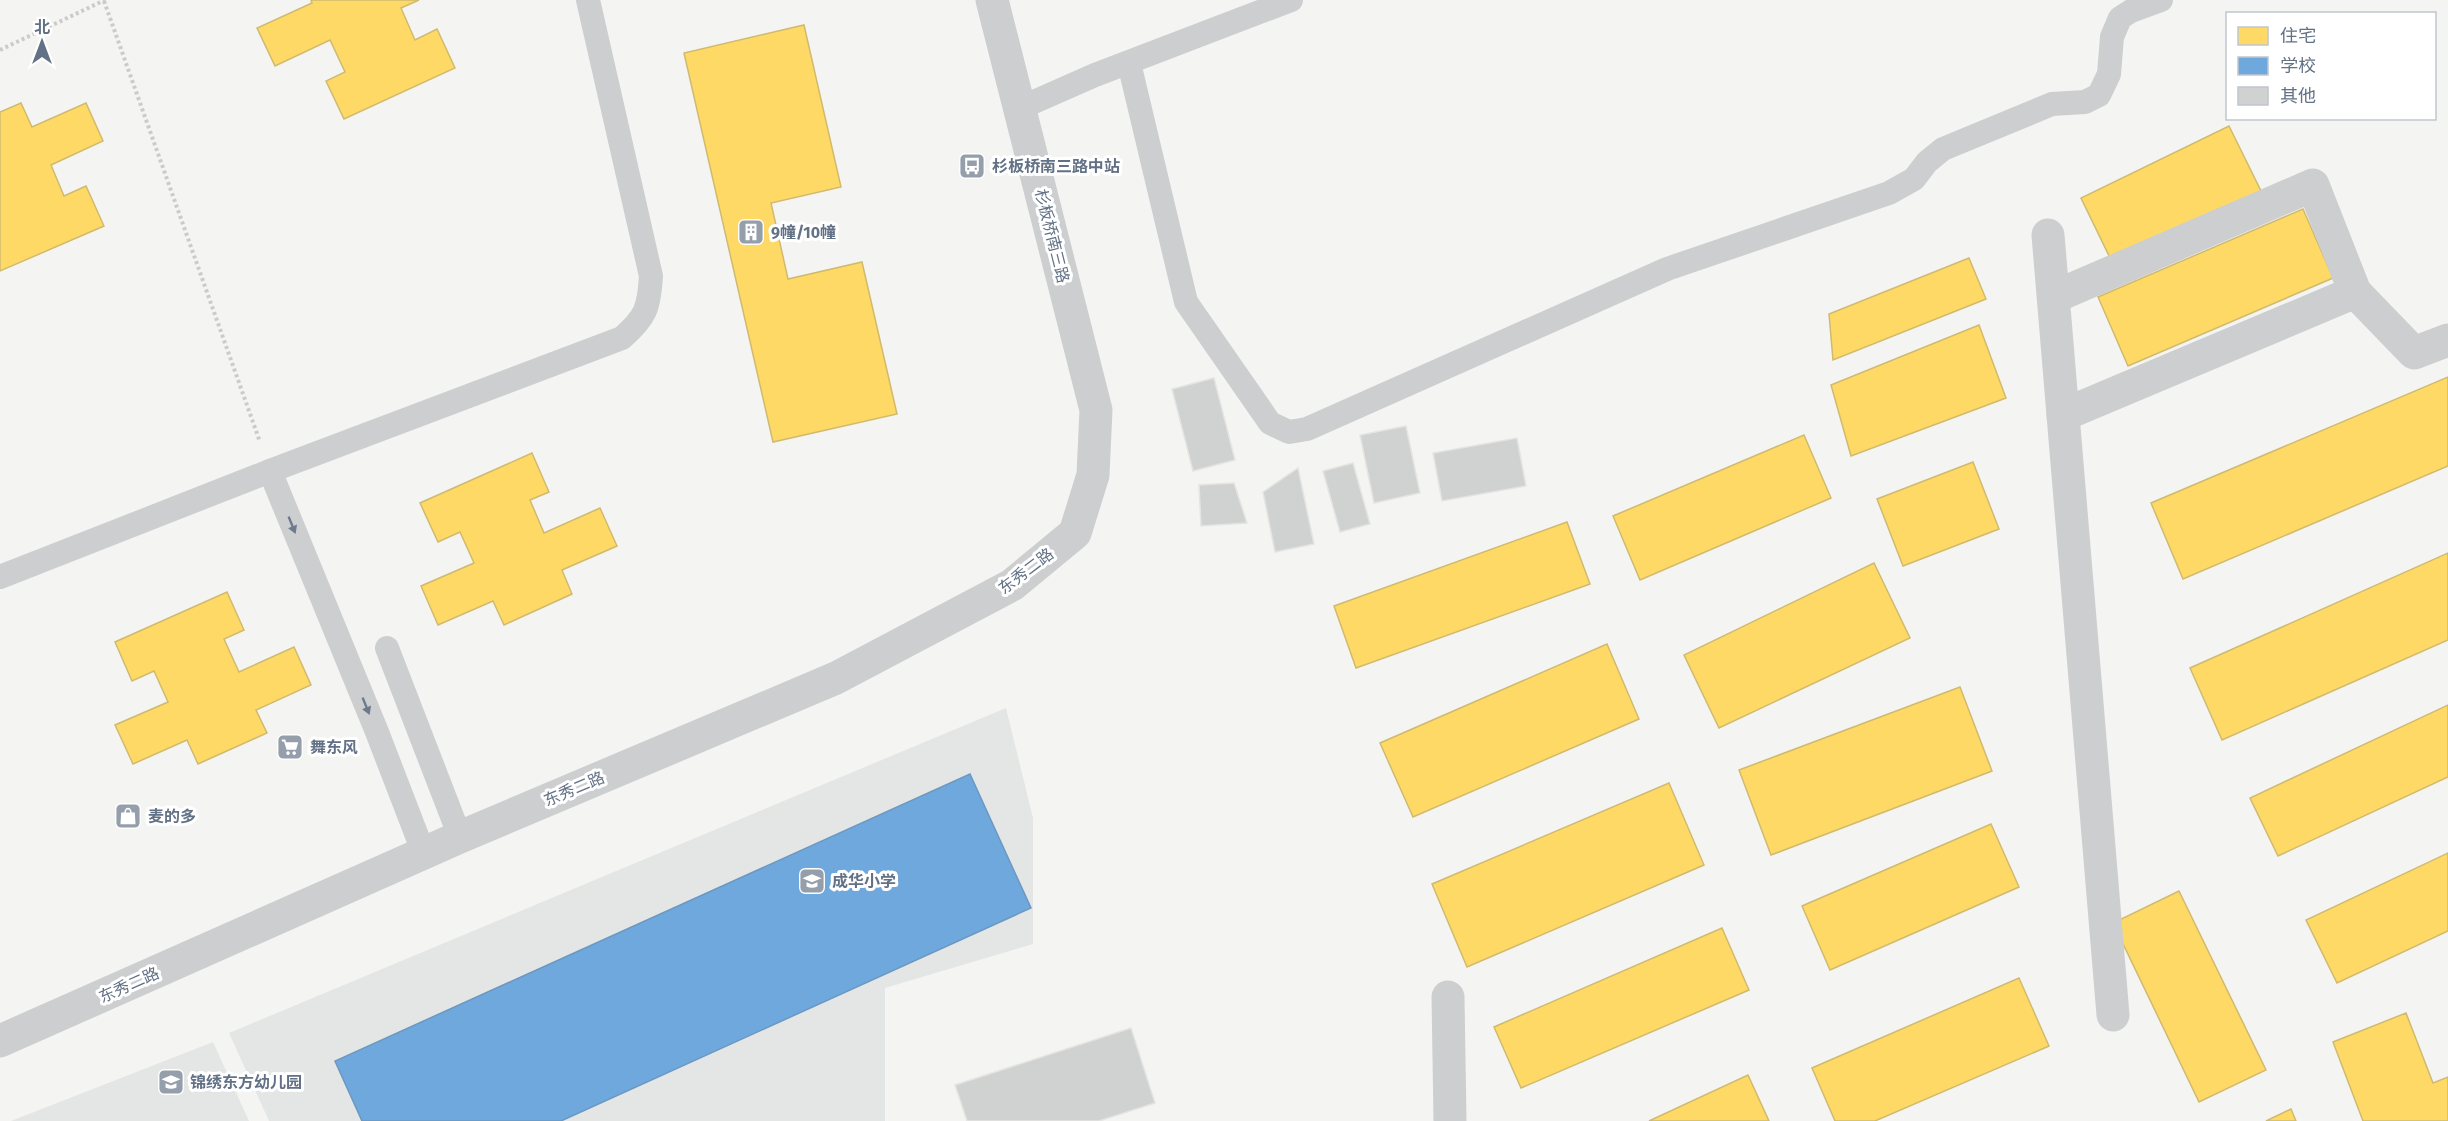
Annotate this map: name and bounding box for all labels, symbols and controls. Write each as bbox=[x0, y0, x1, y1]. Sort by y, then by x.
north arrow bbox=[12, 12, 72, 72]
legend bbox=[2226, 12, 2436, 120]
text: 北 bbox=[34, 18, 50, 37]
text: 住宅 bbox=[2280, 25, 2316, 47]
text: 学校 bbox=[2280, 55, 2316, 77]
text: 其他 bbox=[2280, 85, 2316, 107]
bus stop icon: 杉板桥南三路中站 bbox=[957, 151, 987, 181]
place label: 杉板桥南三路中站 bbox=[992, 157, 1120, 176]
street label: 杉板桥南三路 bbox=[1031, 187, 1073, 285]
building icon: 9幢/10幢 bbox=[736, 217, 766, 247]
place label: 9幢/10幢 bbox=[771, 223, 836, 242]
one-way arrow bbox=[288, 516, 297, 534]
street label: 东秀二路 bbox=[995, 544, 1057, 598]
one-way arrow bbox=[361, 697, 371, 715]
supermarket icon: 舞东风 bbox=[275, 732, 305, 762]
place label: 舞东风 bbox=[310, 738, 358, 757]
street label: 东秀二路 bbox=[541, 768, 607, 810]
shop icon: 麦的多 bbox=[113, 801, 143, 831]
place label: 麦的多 bbox=[148, 807, 196, 826]
school or university icon: 成华小学 bbox=[797, 866, 827, 896]
place label: 成华小学 bbox=[832, 872, 896, 891]
street label: 东秀二路 bbox=[96, 963, 162, 1007]
school or university icon: 锦绣东方幼儿园 bbox=[156, 1067, 186, 1097]
place label: 锦绣东方幼儿园 bbox=[190, 1073, 302, 1092]

